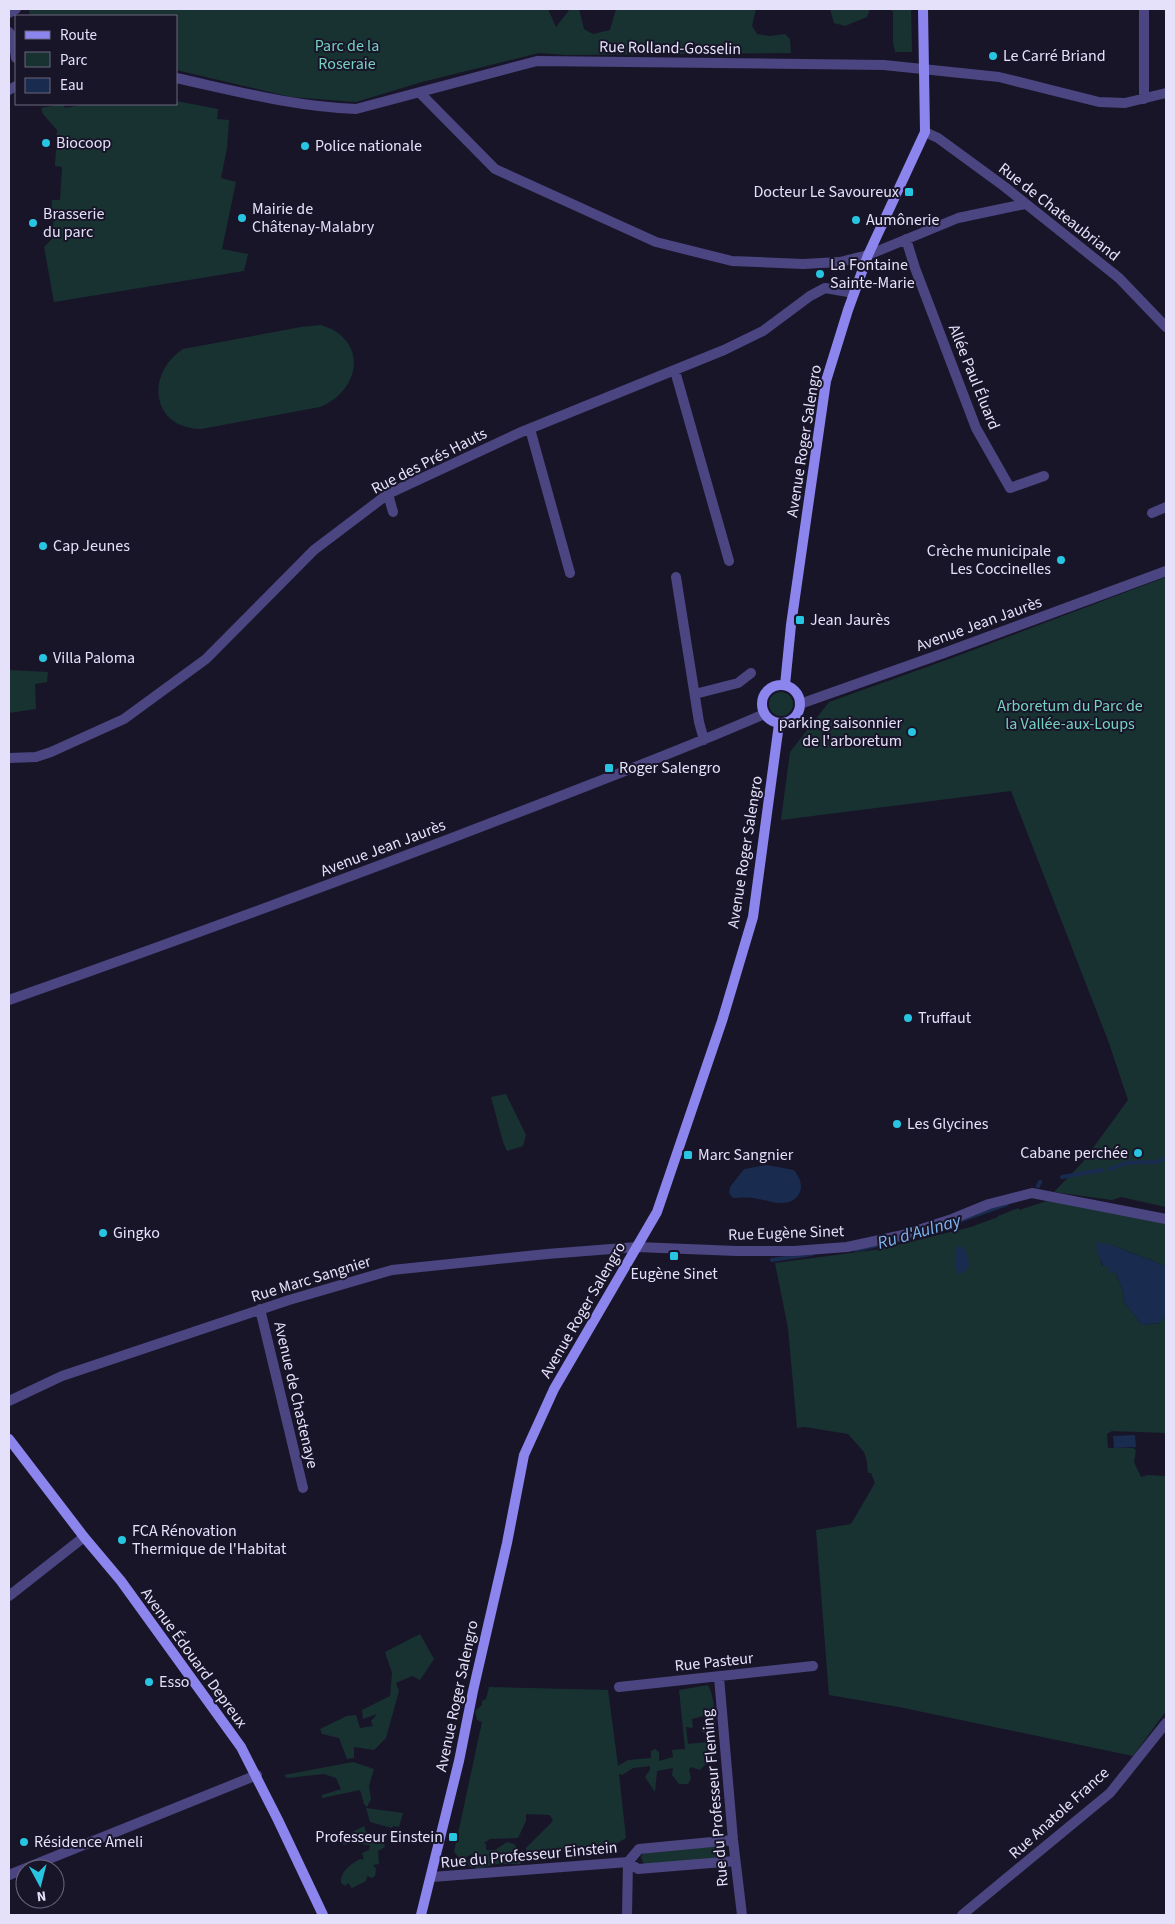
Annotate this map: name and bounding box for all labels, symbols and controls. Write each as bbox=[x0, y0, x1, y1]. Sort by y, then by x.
legend bbox=[15, 15, 178, 105]
text: Route bbox=[60, 25, 97, 46]
park label: Parc de la Roseraie bbox=[315, 35, 379, 75]
street label: Rue Rolland-Gosselin bbox=[599, 36, 741, 60]
place label: Le Carré Briand bbox=[1003, 45, 1106, 67]
text: Parc bbox=[60, 50, 87, 71]
marker: Le Carré Briand bbox=[987, 50, 999, 62]
text: Eau bbox=[60, 75, 84, 96]
place label: Biocoop bbox=[56, 132, 111, 154]
place label: Police nationale bbox=[315, 135, 422, 157]
marker: Biocoop bbox=[40, 137, 52, 149]
marker: Police nationale bbox=[299, 140, 311, 152]
street label: Rue de Chateaubriand bbox=[994, 158, 1124, 266]
place label: Docteur Le Savoureux bbox=[753, 181, 899, 203]
marker: Docteur Le Savoureux bbox=[903, 186, 915, 198]
place label: Mairie de Châtenay-Malabry bbox=[252, 198, 375, 238]
place label: Brasserie du parc bbox=[43, 203, 104, 243]
place label: Aumônerie bbox=[866, 209, 939, 231]
marker: Mairie de Châtenay-Malabry bbox=[236, 212, 248, 224]
marker: Aumônerie bbox=[850, 214, 862, 226]
marker: Brasserie du parc bbox=[27, 217, 39, 229]
place label: La Fontaine Sainte-Marie bbox=[830, 254, 915, 294]
marker: La Fontaine Sainte-Marie bbox=[814, 268, 826, 280]
street label: Allée Paul Éluard bbox=[943, 321, 1005, 433]
street label: Avenue Roger Salengro bbox=[781, 363, 827, 519]
street label: Rue des Prés Hauts bbox=[367, 422, 491, 500]
place label: Cap Jeunes bbox=[53, 535, 130, 557]
marker: Cap Jeunes bbox=[37, 540, 49, 552]
place label: Crèche municipale Les Coccinelles bbox=[927, 540, 1051, 580]
marker: Crèche municipale Les Coccinelles bbox=[1055, 554, 1067, 566]
street label: Avenue Jean Jaurès bbox=[913, 591, 1045, 657]
place label: Jean Jaurès bbox=[810, 609, 890, 631]
marker: Jean Jaurès bbox=[794, 614, 806, 626]
place label: Villa Paloma bbox=[53, 647, 135, 669]
marker: Villa Paloma bbox=[37, 652, 49, 664]
park label: Arboretum du Parc de la Vallée-aux-Loups bbox=[997, 695, 1143, 735]
place label: parking saisonnier de l'arboretum bbox=[779, 712, 902, 752]
marker: parking saisonnier de l'arboretum bbox=[906, 726, 918, 738]
place label: Roger Salengro bbox=[619, 757, 721, 779]
marker: Roger Salengro bbox=[603, 762, 615, 774]
street label: Avenue Roger Salengro bbox=[722, 774, 768, 930]
street label: Avenue Jean Jaurès bbox=[317, 814, 449, 882]
place label: Truffaut bbox=[918, 1007, 972, 1029]
marker: Truffaut bbox=[902, 1012, 914, 1024]
place label: Les Glycines bbox=[907, 1113, 989, 1135]
marker: Les Glycines bbox=[891, 1118, 903, 1130]
place label: Cabane perchée bbox=[1020, 1142, 1128, 1164]
place label: Marc Sangnier bbox=[698, 1144, 794, 1166]
marker: Cabane perchée bbox=[1132, 1147, 1144, 1159]
marker: Marc Sangnier bbox=[682, 1149, 694, 1161]
water label: Ru d'Aulnay bbox=[874, 1208, 965, 1256]
street label: Rue Eugène Sinet bbox=[728, 1220, 845, 1246]
place label: Gingko bbox=[113, 1222, 160, 1244]
marker: Gingko bbox=[97, 1227, 109, 1239]
street label: Avenue Roger Salengro bbox=[535, 1238, 631, 1382]
street label: Rue Marc Sangnier bbox=[248, 1250, 374, 1308]
marker: Eugène Sinet bbox=[668, 1250, 680, 1262]
place label: Eugène Sinet bbox=[630, 1263, 718, 1285]
street label: Avenue de Chastenaye bbox=[268, 1319, 324, 1471]
place label: FCA Rénovation Thermique de l'Habitat bbox=[132, 1520, 287, 1560]
marker: FCA Rénovation Thermique de l'Habitat bbox=[116, 1534, 128, 1546]
street label: Avenue Édouard Depreux bbox=[136, 1583, 252, 1733]
street label: Avenue Roger Salengro bbox=[430, 1618, 484, 1774]
street label: Rue Pasteur bbox=[673, 1647, 755, 1677]
place label: Esso bbox=[159, 1671, 190, 1693]
marker: Esso bbox=[143, 1676, 155, 1688]
street label: Rue du Professeur Fleming bbox=[696, 1708, 734, 1888]
street label: Rue Anatole France bbox=[1004, 1762, 1114, 1864]
place label: Professeur Einstein bbox=[315, 1826, 443, 1848]
place label: Résidence Ameli bbox=[34, 1831, 143, 1853]
marker: Professeur Einstein bbox=[447, 1831, 459, 1843]
marker: Résidence Ameli bbox=[18, 1836, 30, 1848]
street label: Rue du Professeur Einstein bbox=[440, 1836, 618, 1874]
north arrow bbox=[15, 1859, 65, 1909]
text: N bbox=[36, 1885, 47, 1906]

